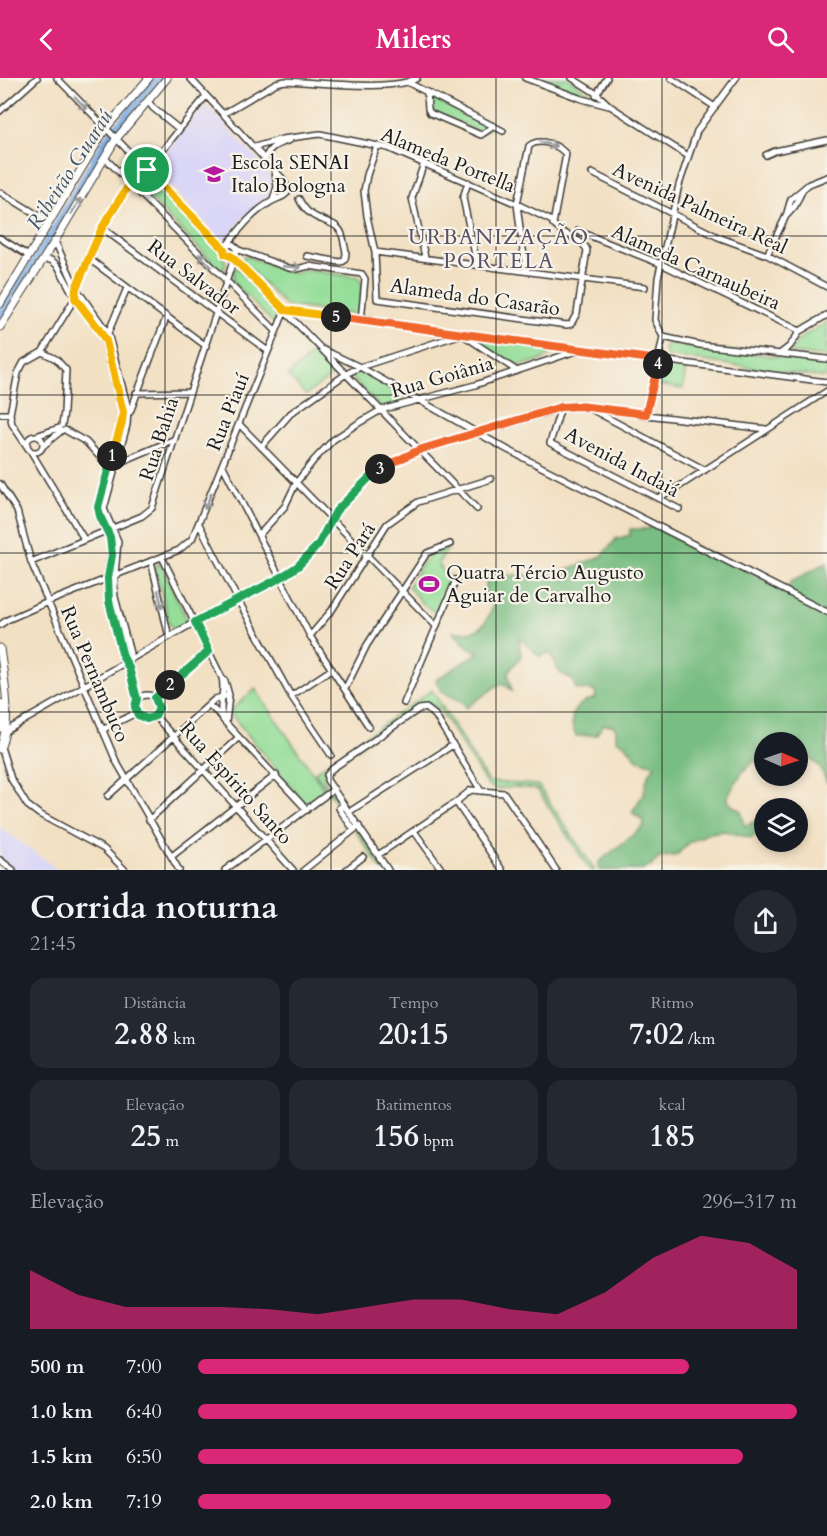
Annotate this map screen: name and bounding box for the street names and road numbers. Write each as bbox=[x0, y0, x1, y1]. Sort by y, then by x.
street label: Alameda Portella bbox=[377, 121, 520, 199]
street label: Avenida Palmeira Real bbox=[608, 156, 792, 260]
street label: Alameda Carnaubeira bbox=[607, 218, 785, 317]
street label: Rua Salvador bbox=[142, 233, 247, 321]
street label: Alameda do Casarão bbox=[388, 272, 562, 322]
street label: Rua Goiânia bbox=[388, 349, 497, 405]
street label: Rua Piauí bbox=[200, 369, 256, 455]
street label: Rua Bahia bbox=[133, 393, 185, 484]
street label: Avenida Indaiá bbox=[560, 420, 685, 504]
street label: Rua Pará bbox=[318, 517, 382, 595]
street label: Rua Pernambuco bbox=[54, 602, 136, 746]
street label: Rua Espírito Santo bbox=[174, 716, 299, 850]

